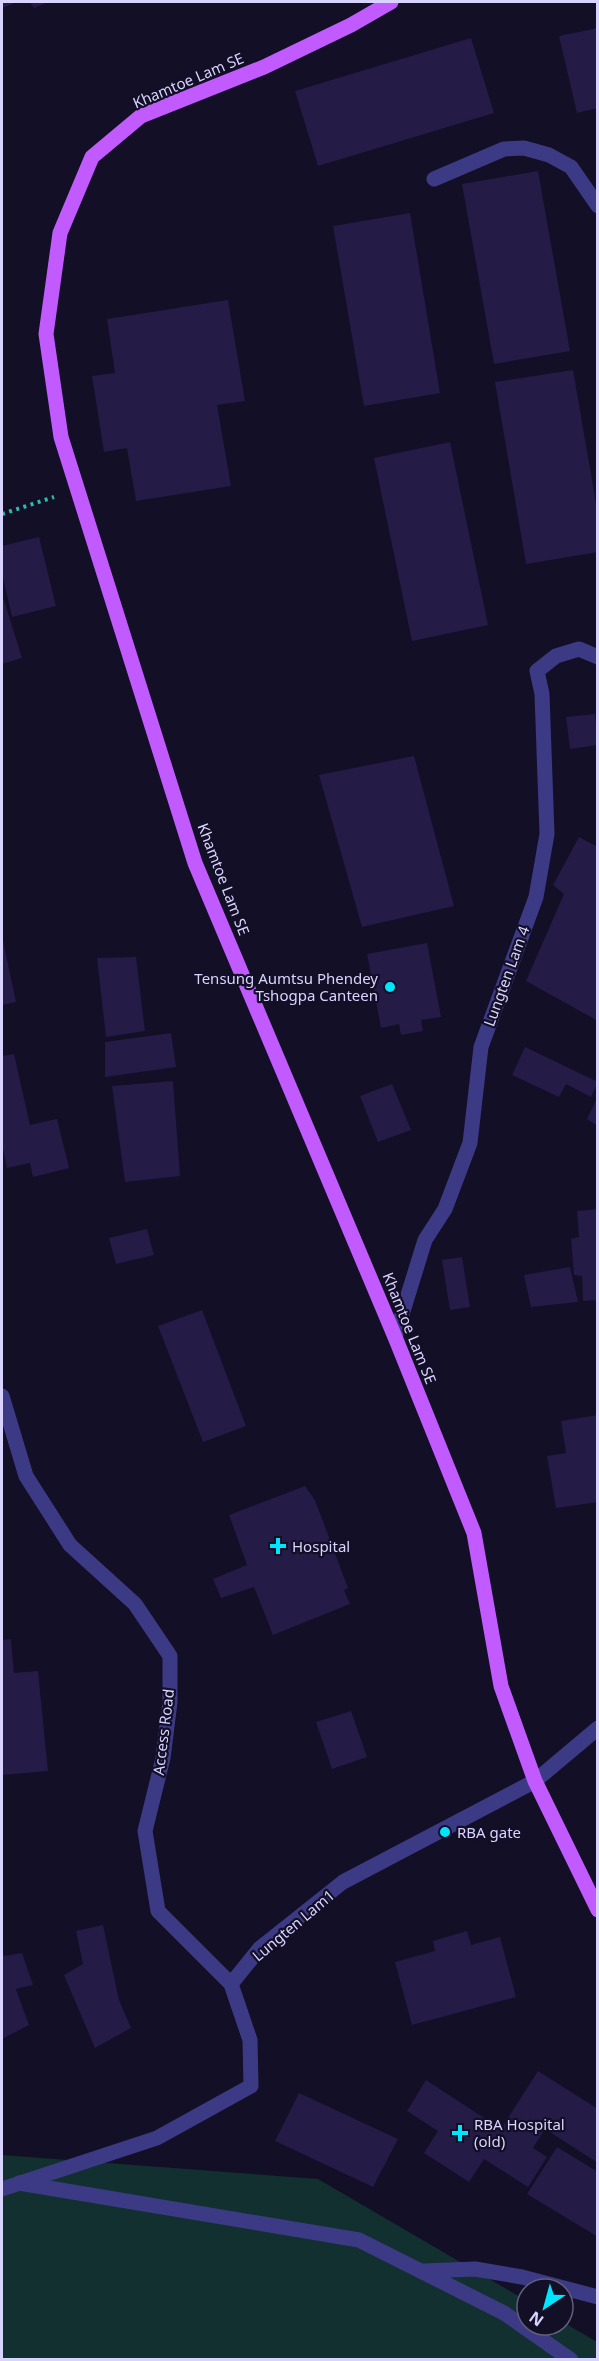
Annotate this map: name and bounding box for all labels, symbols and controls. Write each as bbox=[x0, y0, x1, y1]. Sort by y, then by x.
street label: Khamtoe Lam SE bbox=[129, 48, 247, 112]
street label: Khamtoe Lam SE bbox=[193, 820, 255, 938]
street label: Lungten Lam 4 bbox=[479, 923, 534, 1029]
place label: Tensung Aumtsu Phendey Tshogpa Canteen bbox=[194, 968, 378, 1005]
marker: Tensung Aumtsu Phendey Tshogpa Canteen bbox=[383, 980, 397, 994]
street label: Khamtoe Lam SE bbox=[379, 1269, 441, 1387]
place label: Hospital bbox=[292, 1536, 350, 1556]
marker: Hospital bbox=[269, 1537, 287, 1555]
street label: Access Road bbox=[148, 1688, 178, 1776]
place label: RBA gate bbox=[457, 1822, 521, 1842]
marker: RBA gate bbox=[438, 1825, 452, 1839]
street label: Lungten Lam1 bbox=[248, 1885, 338, 1965]
place label: RBA Hospital (old) bbox=[474, 2114, 565, 2151]
marker: RBA Hospital (old) bbox=[451, 2124, 469, 2142]
north arrow bbox=[515, 2277, 575, 2337]
text: N bbox=[524, 2306, 548, 2332]

